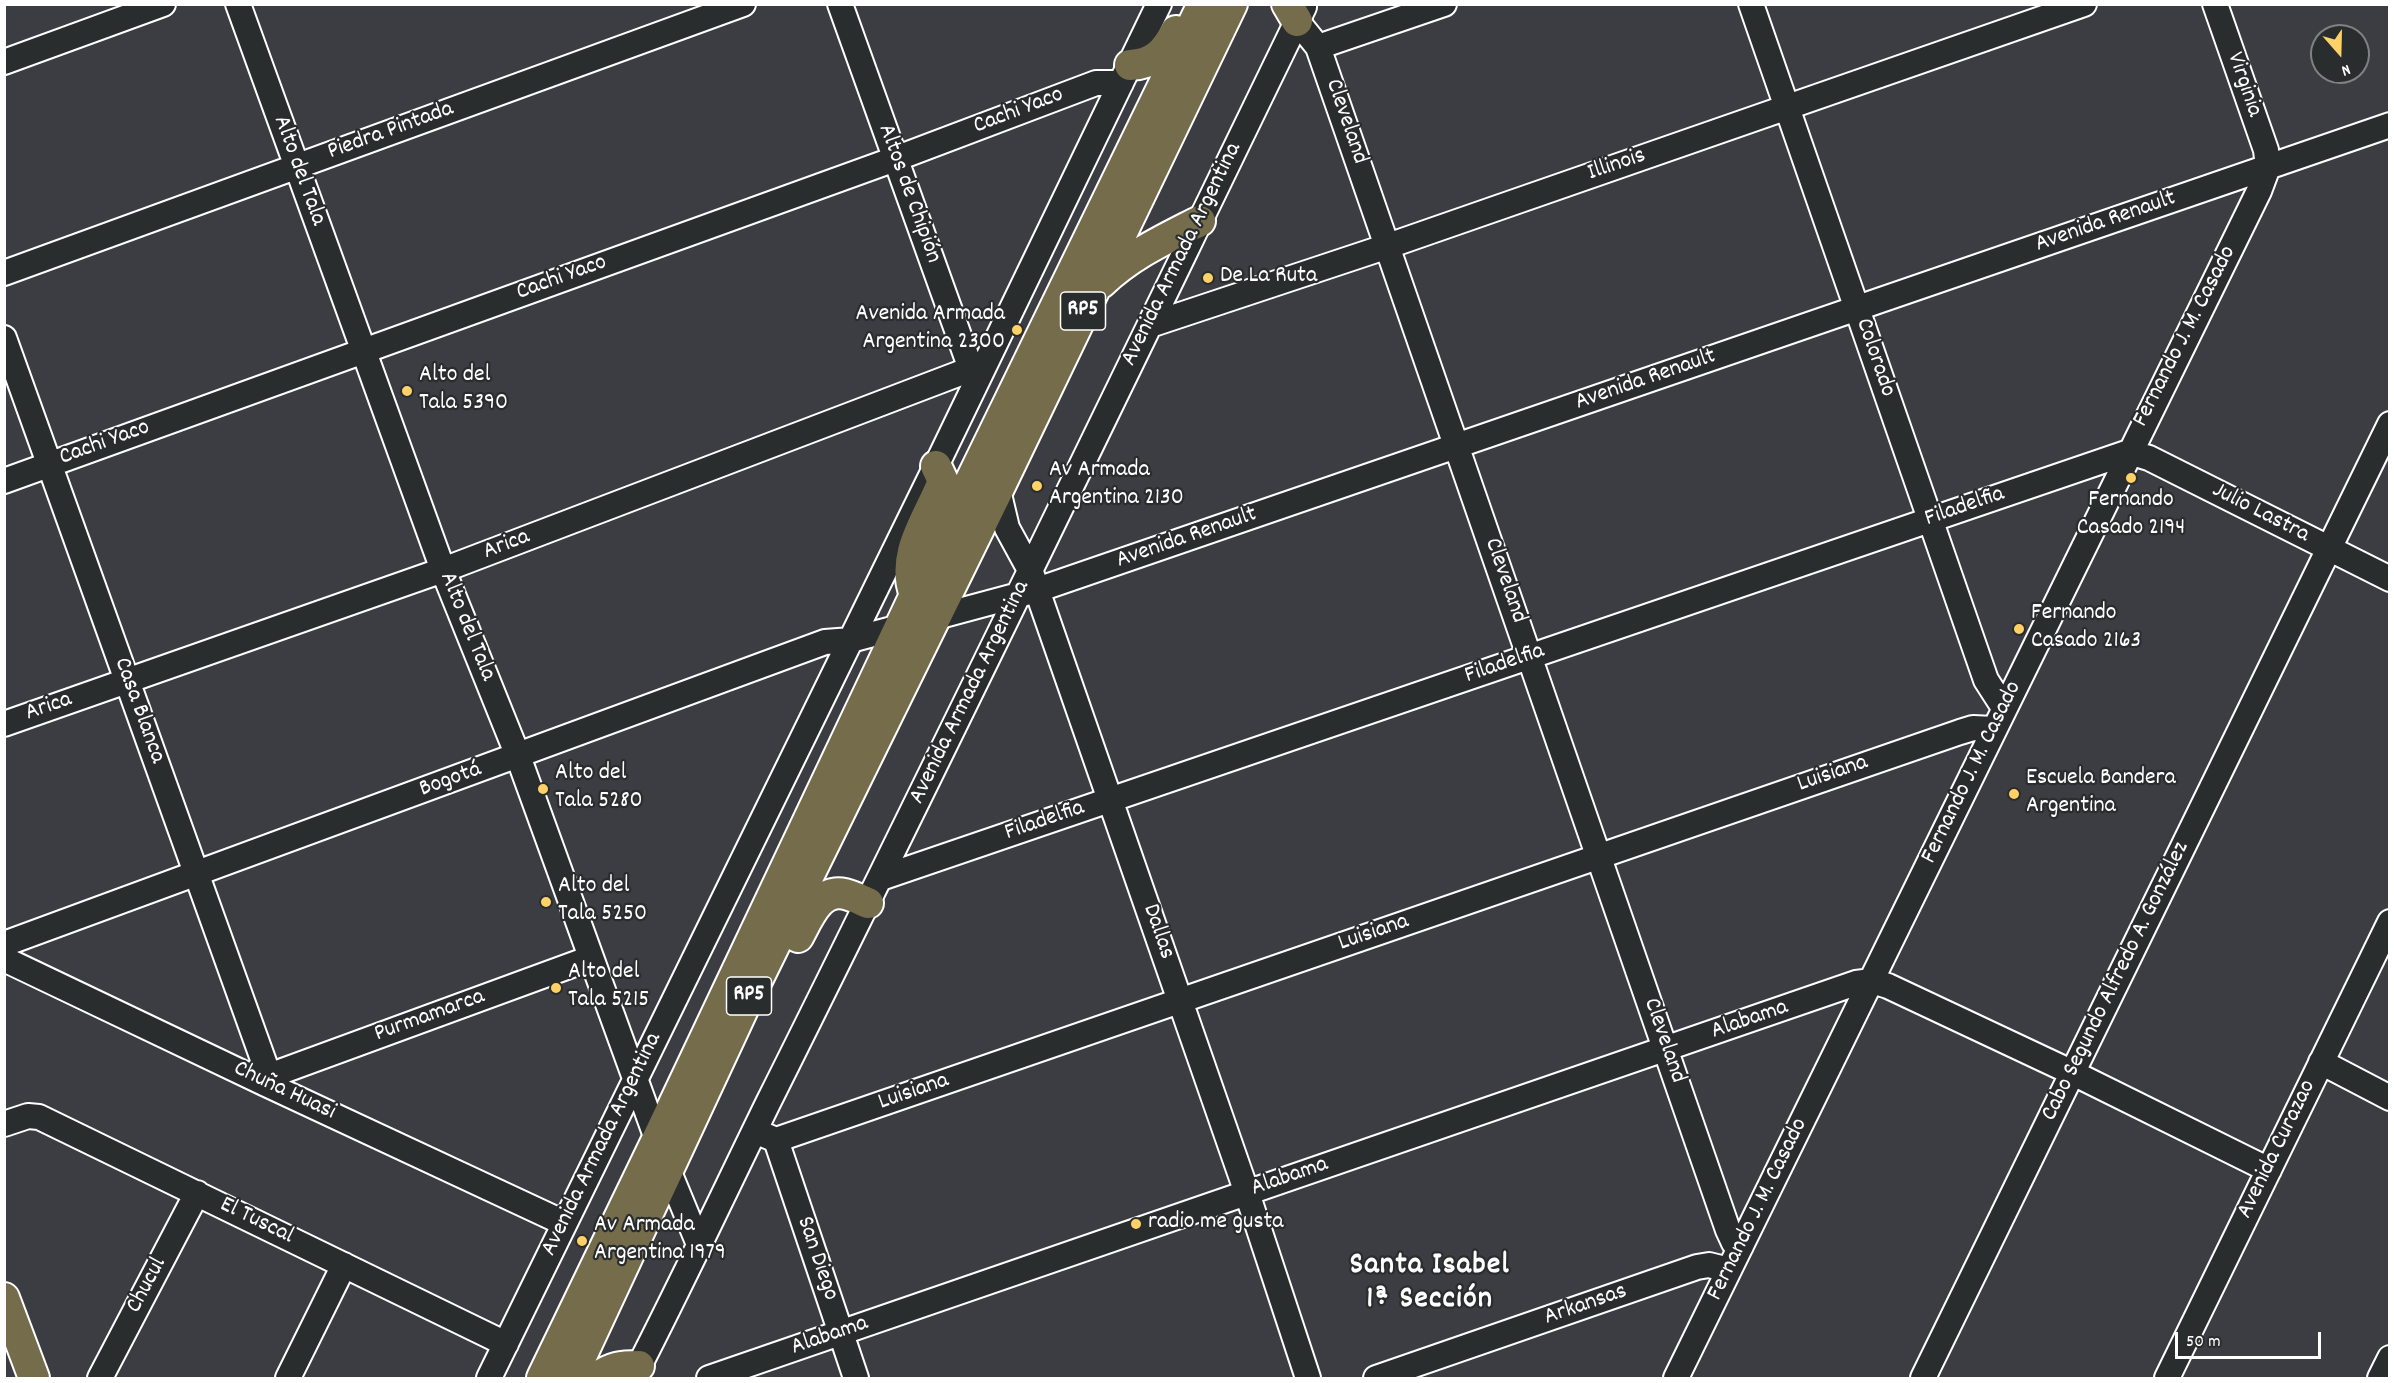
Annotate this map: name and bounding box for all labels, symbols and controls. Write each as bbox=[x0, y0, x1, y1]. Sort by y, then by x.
north arrow bbox=[2310, 24, 2370, 84]
street label: Virginia bbox=[2219, 49, 2267, 121]
text: N bbox=[2338, 57, 2353, 82]
street label: Cleveland bbox=[1317, 76, 1373, 168]
street label: Cachi Yaco bbox=[970, 82, 1068, 142]
street label: Piedra Pintada bbox=[324, 96, 458, 168]
street label: Alto del Tala bbox=[265, 112, 331, 230]
street label: Altos de Chipión bbox=[870, 121, 946, 267]
street label: Avenida Armada Argentina bbox=[1116, 139, 1250, 371]
street label: Illinois bbox=[1584, 143, 1650, 189]
street label: Avenida Renault bbox=[2032, 186, 2180, 260]
street label: Fernando J. M. Casado bbox=[2128, 242, 2244, 432]
street label: Cachi Yaco bbox=[513, 249, 611, 309]
place label: De La Ruta bbox=[1220, 264, 1317, 292]
marker: De La Ruta bbox=[1201, 271, 1215, 285]
road number: RP5 bbox=[1060, 292, 1106, 330]
place label: Avenida Armada Argentina 2300 bbox=[856, 302, 1005, 358]
street label: Colorado bbox=[1847, 315, 1901, 401]
marker: Avenida Armada Argentina 2300 bbox=[1010, 323, 1024, 337]
street label: Avenida Renault bbox=[1572, 344, 1720, 418]
place label: Alto del Tala 5390 bbox=[419, 363, 508, 419]
marker: Alto del Tala 5390 bbox=[400, 384, 414, 398]
street label: Cachi Yaco bbox=[56, 414, 154, 474]
place label: Av Armada Argentina 2130 bbox=[1049, 458, 1184, 514]
marker: Fernando Casado 2194 bbox=[2124, 471, 2138, 485]
street label: Julio Lastra bbox=[2206, 477, 2314, 551]
marker: Av Armada Argentina 2130 bbox=[1030, 479, 1044, 493]
street label: Filadelfia bbox=[1922, 481, 2008, 535]
place label: Fernando Casado 2194 bbox=[2077, 488, 2185, 544]
street label: Avenida Renault bbox=[1113, 502, 1261, 576]
street label: Arica bbox=[480, 524, 534, 568]
street label: Cleveland bbox=[1476, 535, 1532, 627]
street label: Alto del Tala bbox=[431, 568, 501, 686]
street label: Avenida Armada Argentina bbox=[904, 577, 1038, 809]
place label: Fernando Casado 2163 bbox=[2031, 601, 2141, 657]
marker: Fernando Casado 2163 bbox=[2012, 622, 2026, 636]
street label: Filadelfia bbox=[1462, 638, 1548, 692]
street label: Casa Blanca bbox=[106, 654, 170, 768]
street label: Fernando J. M. Casado bbox=[1916, 677, 2030, 869]
street label: Arica bbox=[22, 687, 76, 729]
street label: Luisiana bbox=[1794, 750, 1872, 800]
street label: Bogotá bbox=[416, 757, 486, 805]
place label: Alto del Tala 5280 bbox=[555, 761, 643, 817]
place label: Escuela Bandera Argentina bbox=[2026, 766, 2176, 822]
marker: Alto del Tala 5280 bbox=[536, 782, 550, 796]
marker: Escuela Bandera Argentina bbox=[2007, 787, 2021, 801]
street label: Filadelfia bbox=[1002, 795, 1088, 849]
street label: Cabo Segundo Alfredo A. González bbox=[2037, 838, 2197, 1126]
place label: Alto del Tala 5250 bbox=[558, 874, 647, 930]
marker: Alto del Tala 5250 bbox=[539, 895, 553, 909]
street label: Dallas bbox=[1134, 901, 1180, 963]
street label: Luisiana bbox=[1335, 909, 1413, 959]
place label: Alto del Tala 5215 bbox=[568, 960, 649, 1016]
road number: RP5 bbox=[726, 977, 771, 1015]
marker: Alto del Tala 5215 bbox=[549, 981, 563, 995]
street label: Purmamarca bbox=[371, 984, 489, 1050]
street label: Alabama bbox=[1708, 994, 1792, 1048]
street label: Cleveland bbox=[1635, 995, 1691, 1087]
street label: Avenida Armada Argentina bbox=[536, 1029, 670, 1261]
street label: Chuña Huasi bbox=[228, 1056, 340, 1128]
street label: Luisiana bbox=[875, 1068, 953, 1118]
street label: Avenida Curazao bbox=[2232, 1076, 2324, 1224]
street label: Fernando J. M. Casado bbox=[1702, 1114, 1816, 1306]
street label: Alabama bbox=[1248, 1151, 1332, 1205]
street label: El Tuscal bbox=[214, 1192, 298, 1252]
place label: radio me gusta bbox=[1148, 1210, 1284, 1238]
place label: Av Armada Argentina 1979 bbox=[594, 1213, 726, 1269]
street label: San Diego bbox=[788, 1213, 844, 1305]
marker: radio me gusta bbox=[1129, 1217, 1143, 1231]
marker: Av Armada Argentina 1979 bbox=[575, 1234, 589, 1248]
district label: Santa Isabel 1ª Sección bbox=[1350, 1250, 1510, 1320]
street label: Chucul bbox=[121, 1253, 175, 1319]
street label: Arkansas bbox=[1541, 1278, 1631, 1334]
street label: Alabama bbox=[788, 1310, 872, 1364]
scale bar bbox=[2178, 1320, 2324, 1358]
text: 50 m bbox=[2186, 1330, 2221, 1355]

